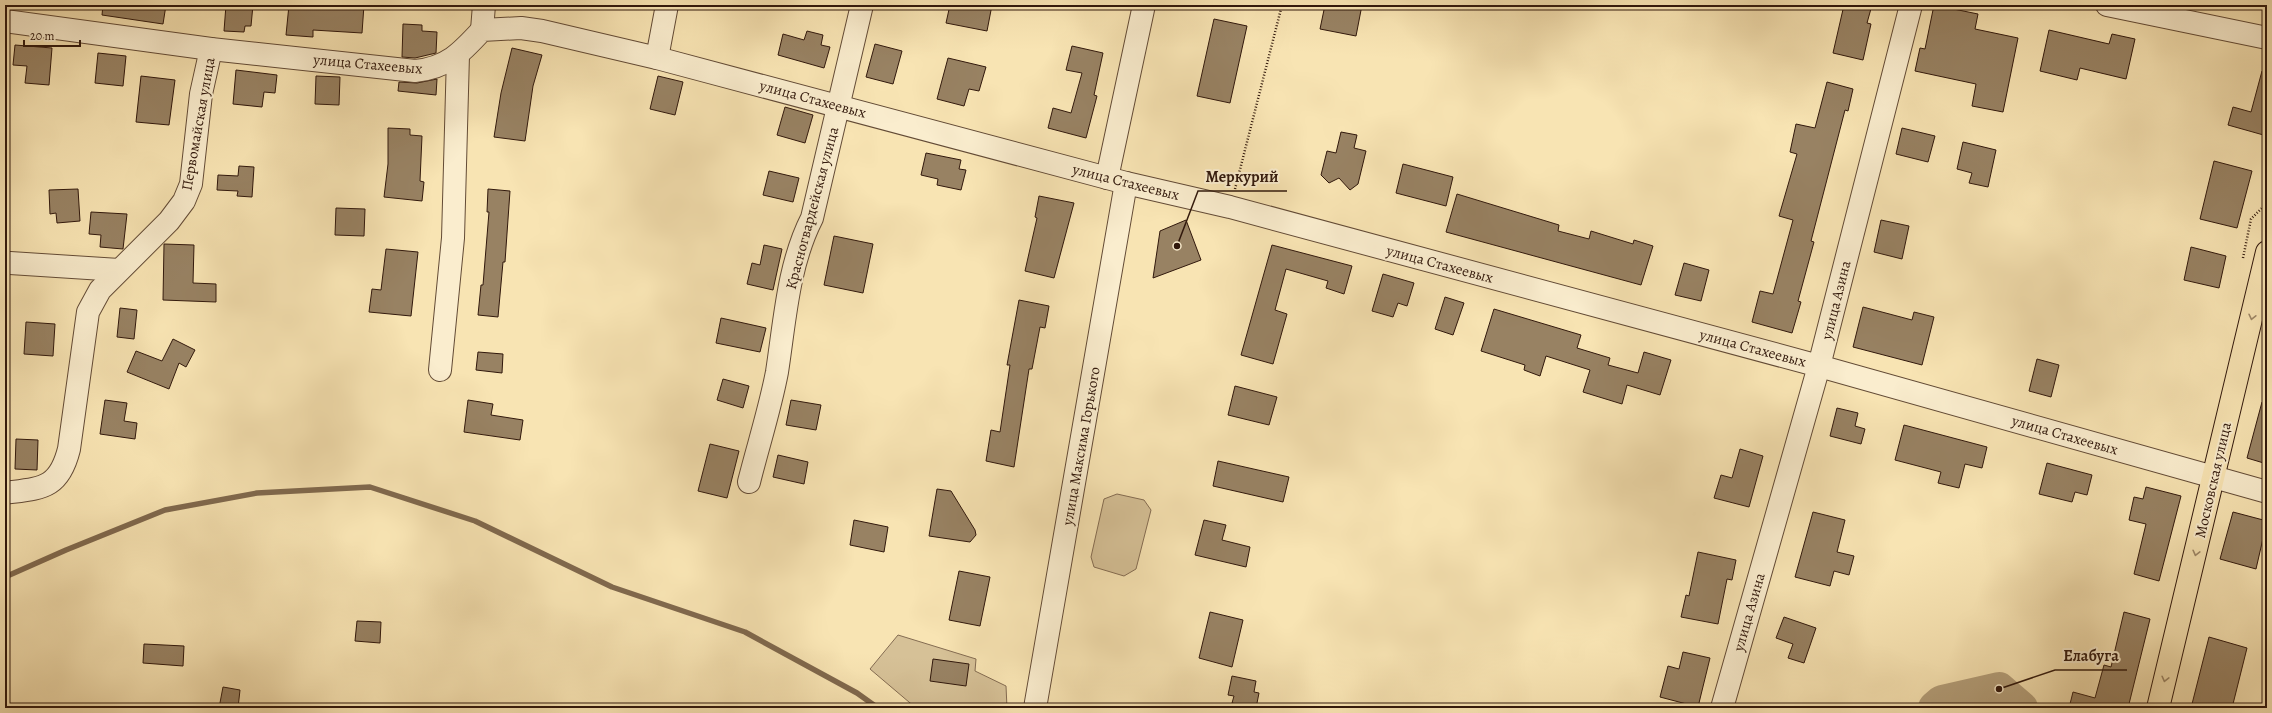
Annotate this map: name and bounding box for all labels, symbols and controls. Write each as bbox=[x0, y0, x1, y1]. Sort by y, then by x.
scale bar bbox=[24, 22, 80, 48]
text: 20 m bbox=[30, 28, 54, 44]
street label: улица Стахеевых bbox=[312, 49, 424, 79]
street label: Первомайская улица bbox=[176, 56, 220, 192]
street label: улица Стахеевых bbox=[757, 75, 869, 123]
street label: Красногвардейская улица bbox=[781, 124, 843, 291]
street label: улица Стахеевых bbox=[1069, 159, 1182, 205]
callout: Меркурий bbox=[1198, 163, 1287, 191]
text: Меркурий bbox=[1205, 166, 1279, 188]
street label: улица Стахеевых bbox=[1384, 240, 1496, 288]
street label: улица Азина bbox=[1816, 258, 1856, 343]
one-way arrow bbox=[2248, 314, 2256, 321]
street label: улица Стахеевых bbox=[1697, 324, 1809, 372]
street label: улица Максима Горького bbox=[1057, 365, 1105, 528]
street label: улица Стахеевых bbox=[2009, 410, 2121, 460]
street label: Московская улица bbox=[2190, 420, 2236, 540]
one-way arrow bbox=[2192, 550, 2200, 556]
street label: улица Азина bbox=[1728, 570, 1770, 655]
callout: Елабуга bbox=[2055, 642, 2127, 670]
text: Елабуга bbox=[2063, 645, 2119, 667]
one-way arrow bbox=[2162, 676, 2170, 682]

